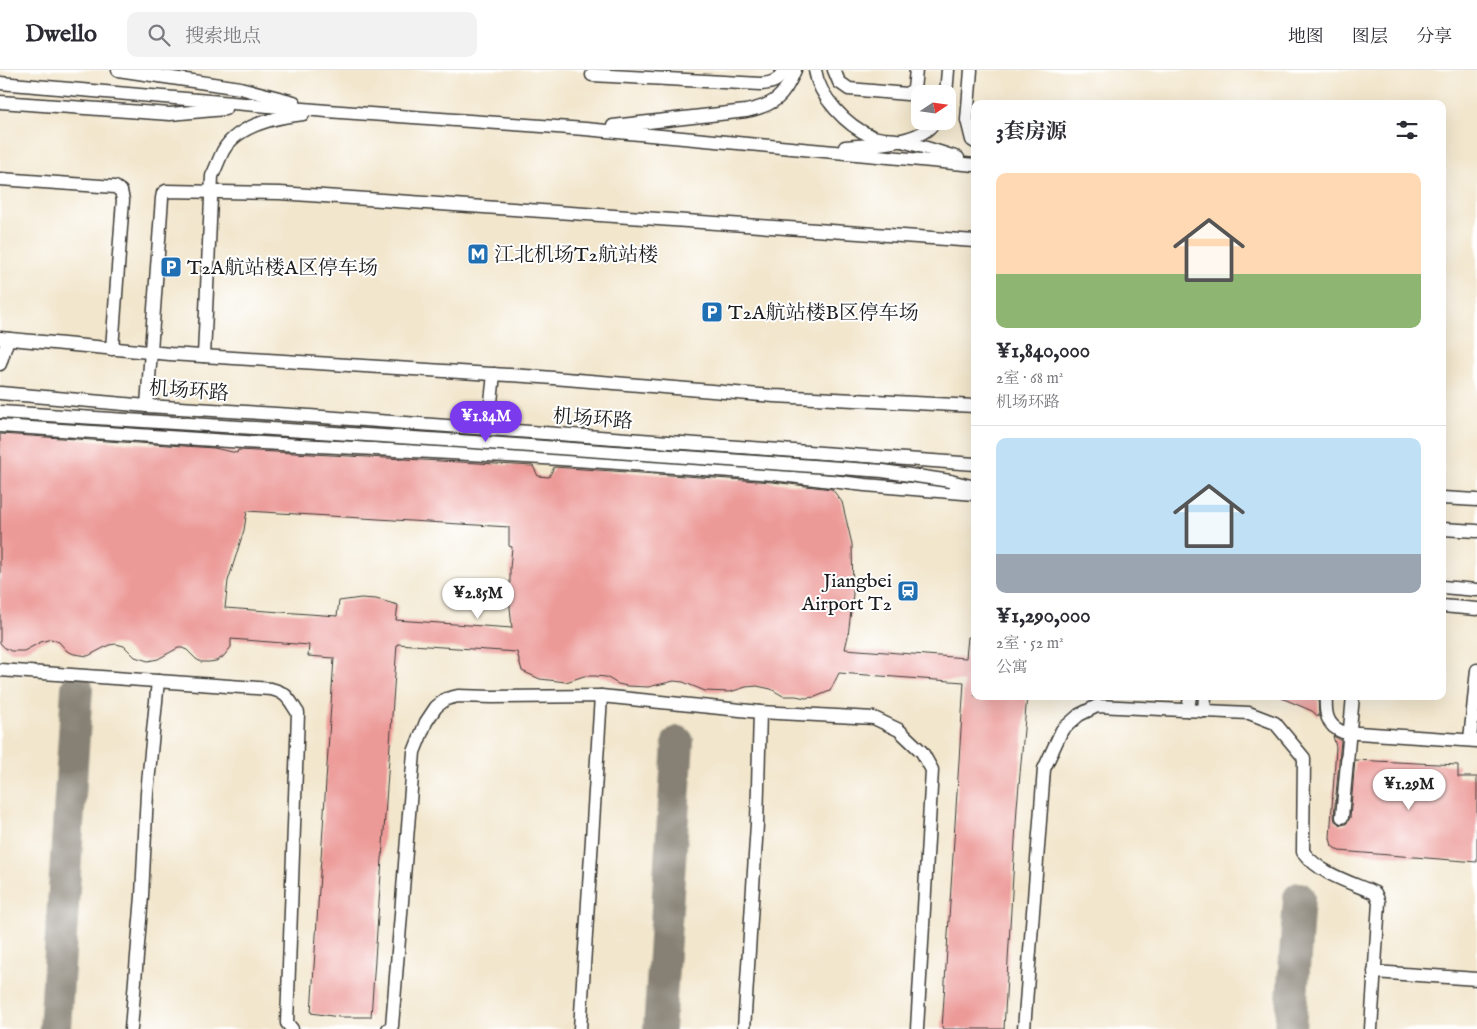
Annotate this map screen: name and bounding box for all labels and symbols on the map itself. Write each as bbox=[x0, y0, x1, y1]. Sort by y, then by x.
north arrow bbox=[911, 85, 956, 130]
metro station icon: 江北机场T2航站楼 bbox=[466, 242, 490, 266]
place label: 江北机场T2航站楼 bbox=[494, 243, 658, 268]
parking icon: T2A航站楼A区停车场 bbox=[159, 255, 183, 279]
place label: T2A航站楼A区停车场 bbox=[187, 256, 378, 281]
parking icon: T2A航站楼B区停车场 bbox=[700, 300, 724, 324]
place label: T2A航站楼B区停车场 bbox=[728, 301, 919, 326]
street label: 机场环路 bbox=[148, 376, 230, 407]
pin: ¥1.84M bbox=[445, 400, 527, 443]
street label: 机场环路 bbox=[552, 404, 634, 435]
place label: Jiangbei Airport T2 bbox=[801, 569, 892, 617]
pin: ¥2.85M bbox=[437, 578, 519, 620]
station icon: Jiangbei Airport T2 bbox=[896, 579, 920, 603]
pin: ¥1.29M bbox=[1368, 768, 1450, 811]

